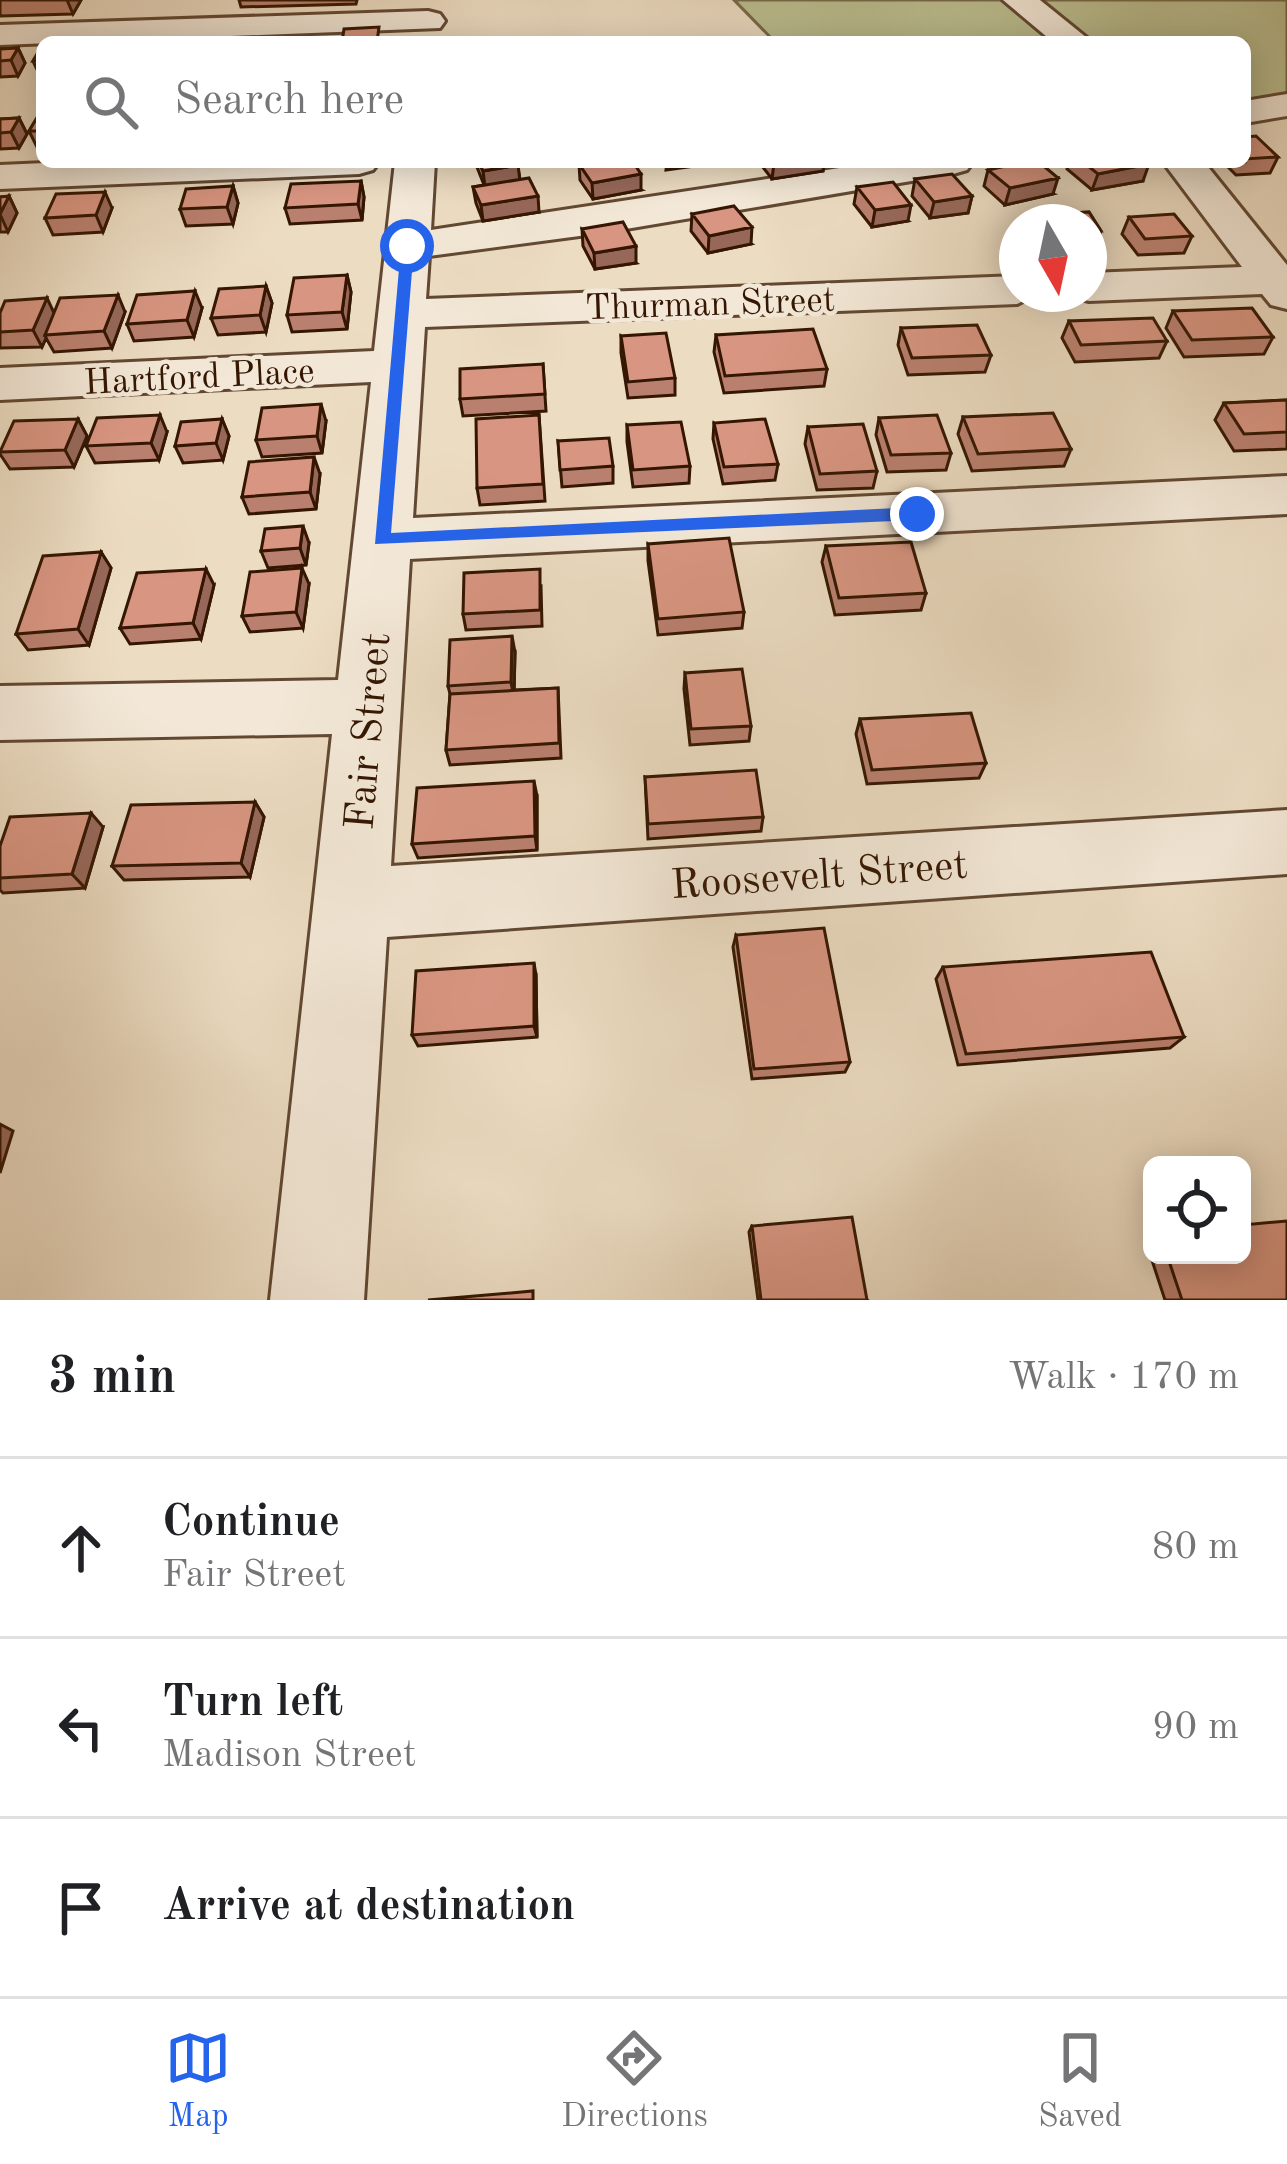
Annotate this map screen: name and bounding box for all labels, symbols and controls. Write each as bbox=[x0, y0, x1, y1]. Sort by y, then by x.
search box bbox=[36, 36, 1251, 168]
icon: search bbox=[78, 69, 144, 135]
text: Search here bbox=[174, 79, 404, 124]
north arrow bbox=[999, 204, 1107, 312]
route start bbox=[380, 219, 434, 273]
street label: Thurman Street bbox=[584, 284, 836, 328]
street label: Hartford Place bbox=[83, 355, 316, 403]
route end bbox=[890, 487, 944, 541]
street label: Fair Street bbox=[340, 631, 400, 832]
street label: Roosevelt Street bbox=[669, 846, 969, 908]
map controls bbox=[1143, 1156, 1251, 1264]
button: locate bbox=[1143, 1156, 1251, 1264]
text: 3 min bbox=[48, 1353, 176, 1404]
text: Walk · 170 m bbox=[1008, 1358, 1239, 1397]
text: Continue bbox=[162, 1501, 340, 1546]
icon: ahead bbox=[48, 1515, 114, 1581]
text: 80 m bbox=[1152, 1528, 1239, 1567]
text: Fair Street bbox=[162, 1556, 346, 1595]
text: Turn left bbox=[162, 1681, 343, 1726]
icon: left bbox=[48, 1695, 114, 1761]
text: 90 m bbox=[1152, 1708, 1239, 1747]
text: Madison Street bbox=[162, 1736, 416, 1775]
icon: arrive bbox=[48, 1875, 114, 1941]
text: Arrive at destination bbox=[162, 1885, 575, 1930]
tab: Map bbox=[165, 2025, 231, 2138]
tab: Directions bbox=[561, 2025, 708, 2138]
tab: Saved bbox=[1038, 2025, 1122, 2138]

